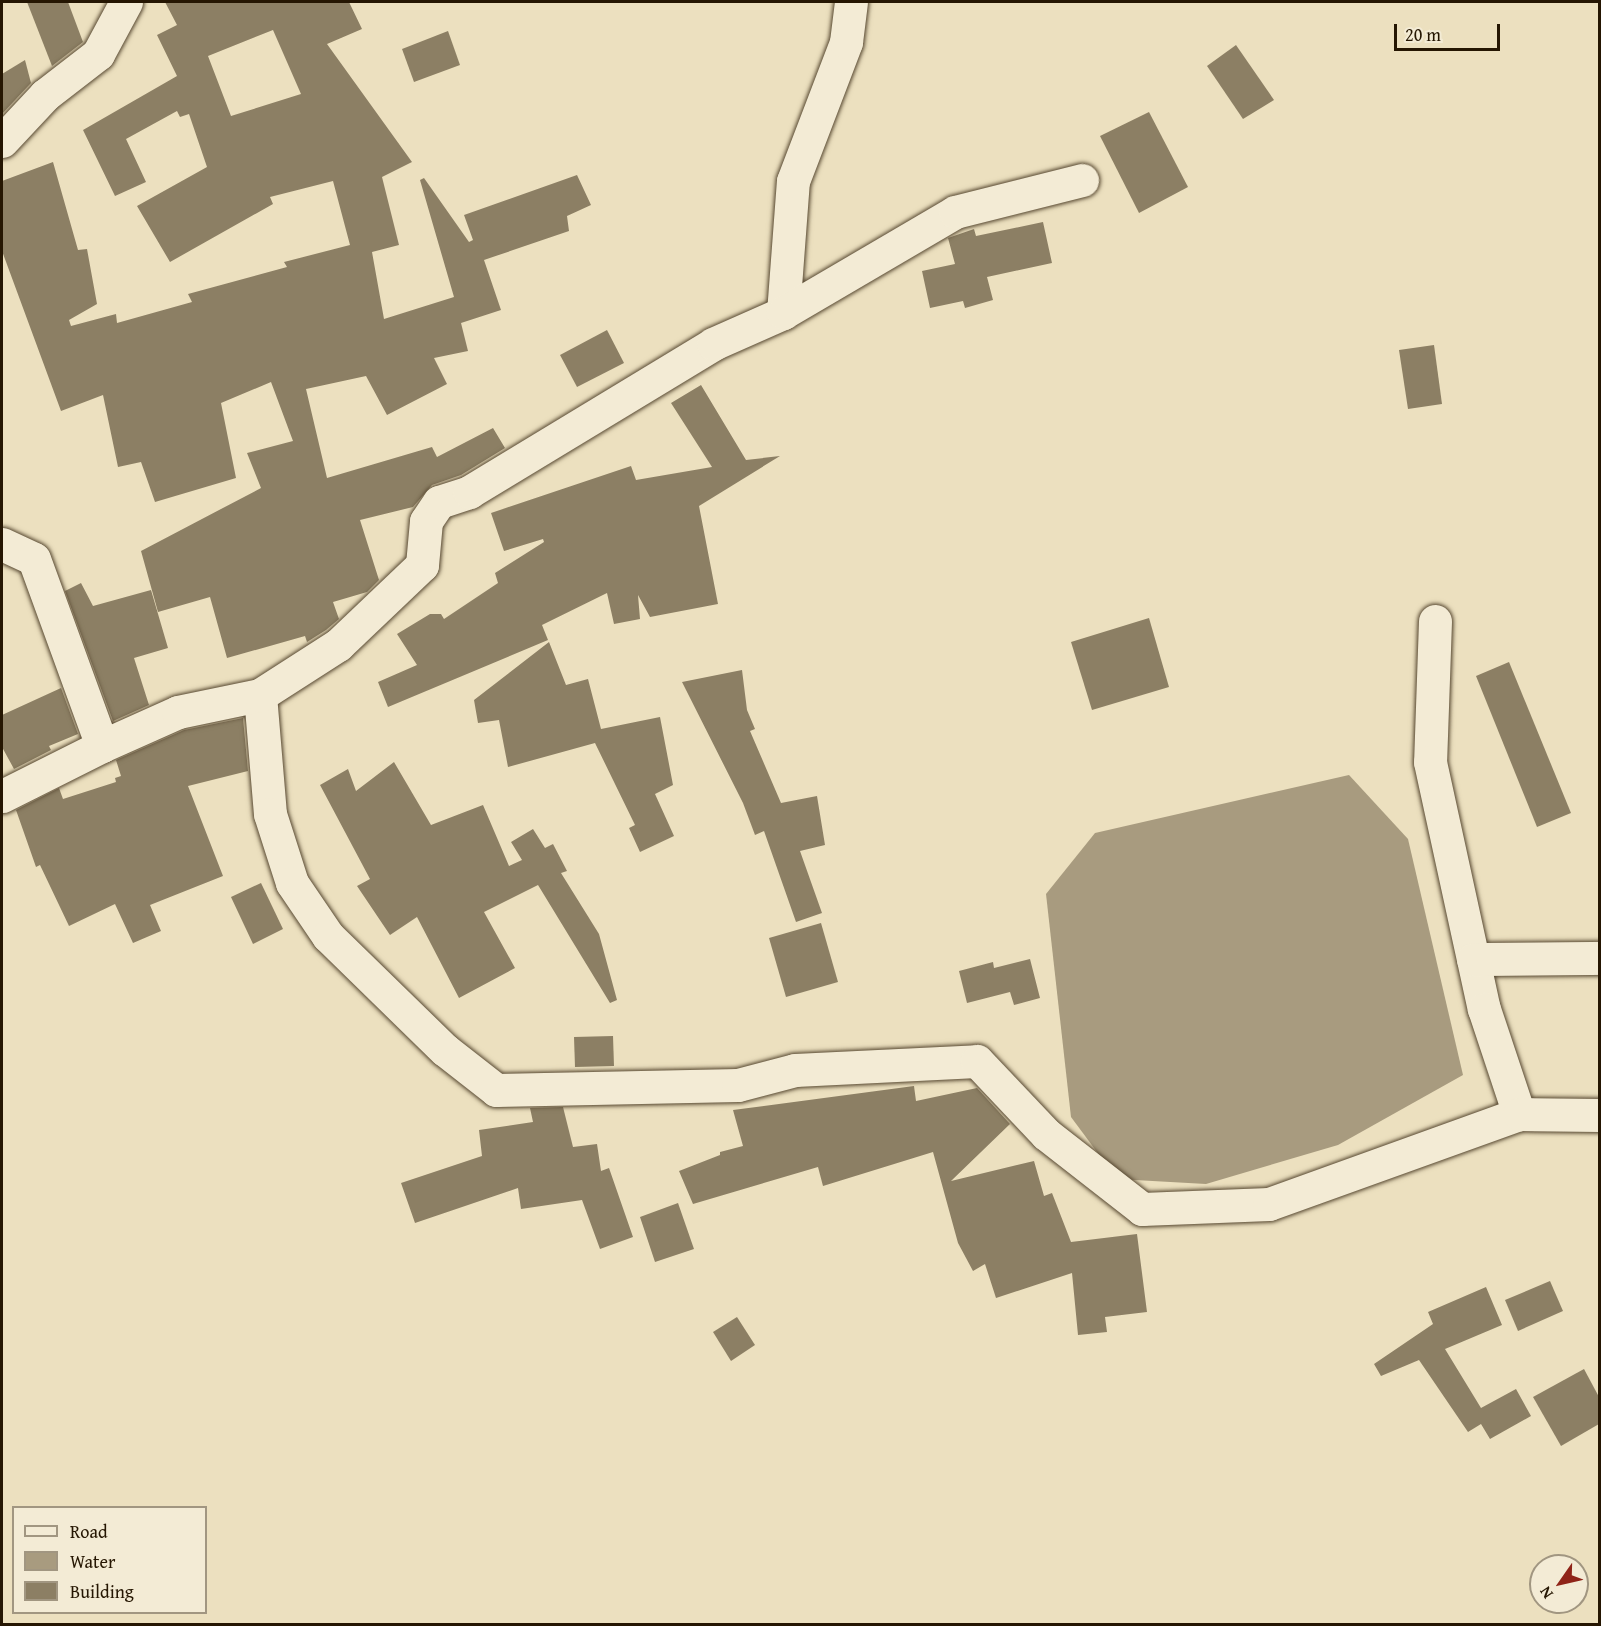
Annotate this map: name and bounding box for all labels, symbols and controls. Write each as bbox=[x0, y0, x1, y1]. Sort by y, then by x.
scale bar bbox=[1397, 12, 1504, 50]
text: 20 m bbox=[1405, 21, 1441, 48]
legend bbox=[12, 1506, 207, 1614]
text: Road bbox=[70, 1518, 108, 1545]
text: Water bbox=[70, 1548, 115, 1575]
north arrow bbox=[1529, 1554, 1589, 1614]
text: Building bbox=[70, 1578, 134, 1605]
text: N bbox=[1533, 1582, 1559, 1604]

